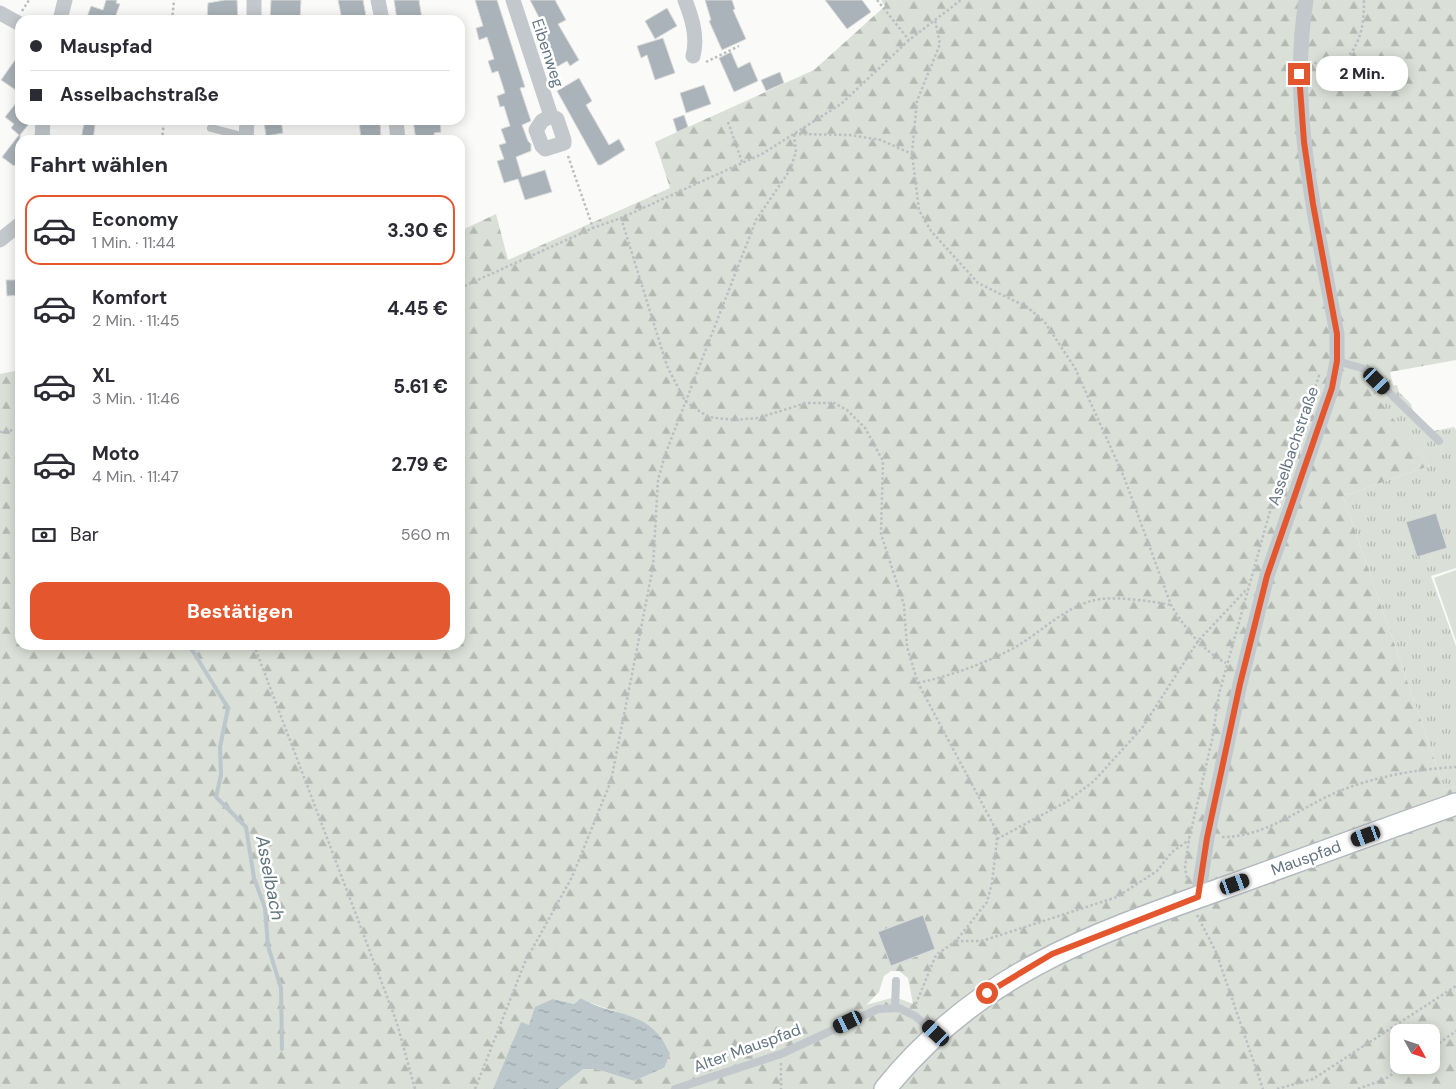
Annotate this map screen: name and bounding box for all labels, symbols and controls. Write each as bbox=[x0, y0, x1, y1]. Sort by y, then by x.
street label: Eibenweg bbox=[527, 16, 569, 90]
text: Mauspfad bbox=[60, 34, 152, 59]
callout: 2 Min. bbox=[1316, 56, 1409, 92]
route end bbox=[1288, 63, 1310, 85]
text: 2 Min. bbox=[1339, 63, 1385, 84]
text: Asselbachstraße bbox=[60, 82, 219, 107]
text: Fahrt wählen bbox=[30, 150, 168, 179]
text: Economy bbox=[92, 207, 179, 232]
icon: car bbox=[32, 208, 77, 253]
text: 3.30 € bbox=[387, 218, 448, 243]
text: 1 Min. · 11:44 bbox=[92, 232, 175, 253]
text: Komfort bbox=[92, 285, 167, 310]
icon: car bbox=[32, 286, 77, 331]
text: 4.45 € bbox=[387, 296, 448, 321]
text: 2 Min. · 11:45 bbox=[92, 310, 180, 331]
text: XL bbox=[92, 363, 115, 388]
icon: car bbox=[32, 364, 77, 409]
car bbox=[1361, 365, 1392, 397]
text: 5.61 € bbox=[393, 374, 448, 399]
street label: Asselbachstraße bbox=[1263, 384, 1323, 508]
text: 3 Min. · 11:46 bbox=[92, 388, 180, 409]
text: Moto bbox=[92, 441, 140, 466]
icon: car bbox=[32, 442, 77, 487]
text: 2.79 € bbox=[391, 452, 448, 477]
text: 4 Min. · 11:47 bbox=[92, 466, 179, 487]
icon: cash bbox=[30, 521, 58, 549]
text: Bar bbox=[70, 522, 99, 547]
text: 560 m bbox=[401, 524, 450, 545]
button: Bestätigen bbox=[30, 582, 450, 640]
car bbox=[1349, 824, 1382, 848]
water label: Asselbach bbox=[250, 833, 290, 922]
street label: Mauspfad bbox=[1268, 836, 1344, 880]
car bbox=[1218, 872, 1251, 896]
route start bbox=[976, 982, 998, 1004]
car bbox=[831, 1009, 864, 1035]
car bbox=[919, 1017, 952, 1049]
street label: Alter Mauspfad bbox=[690, 1019, 804, 1077]
north arrow bbox=[1390, 1024, 1440, 1074]
map controls bbox=[1390, 1024, 1440, 1074]

